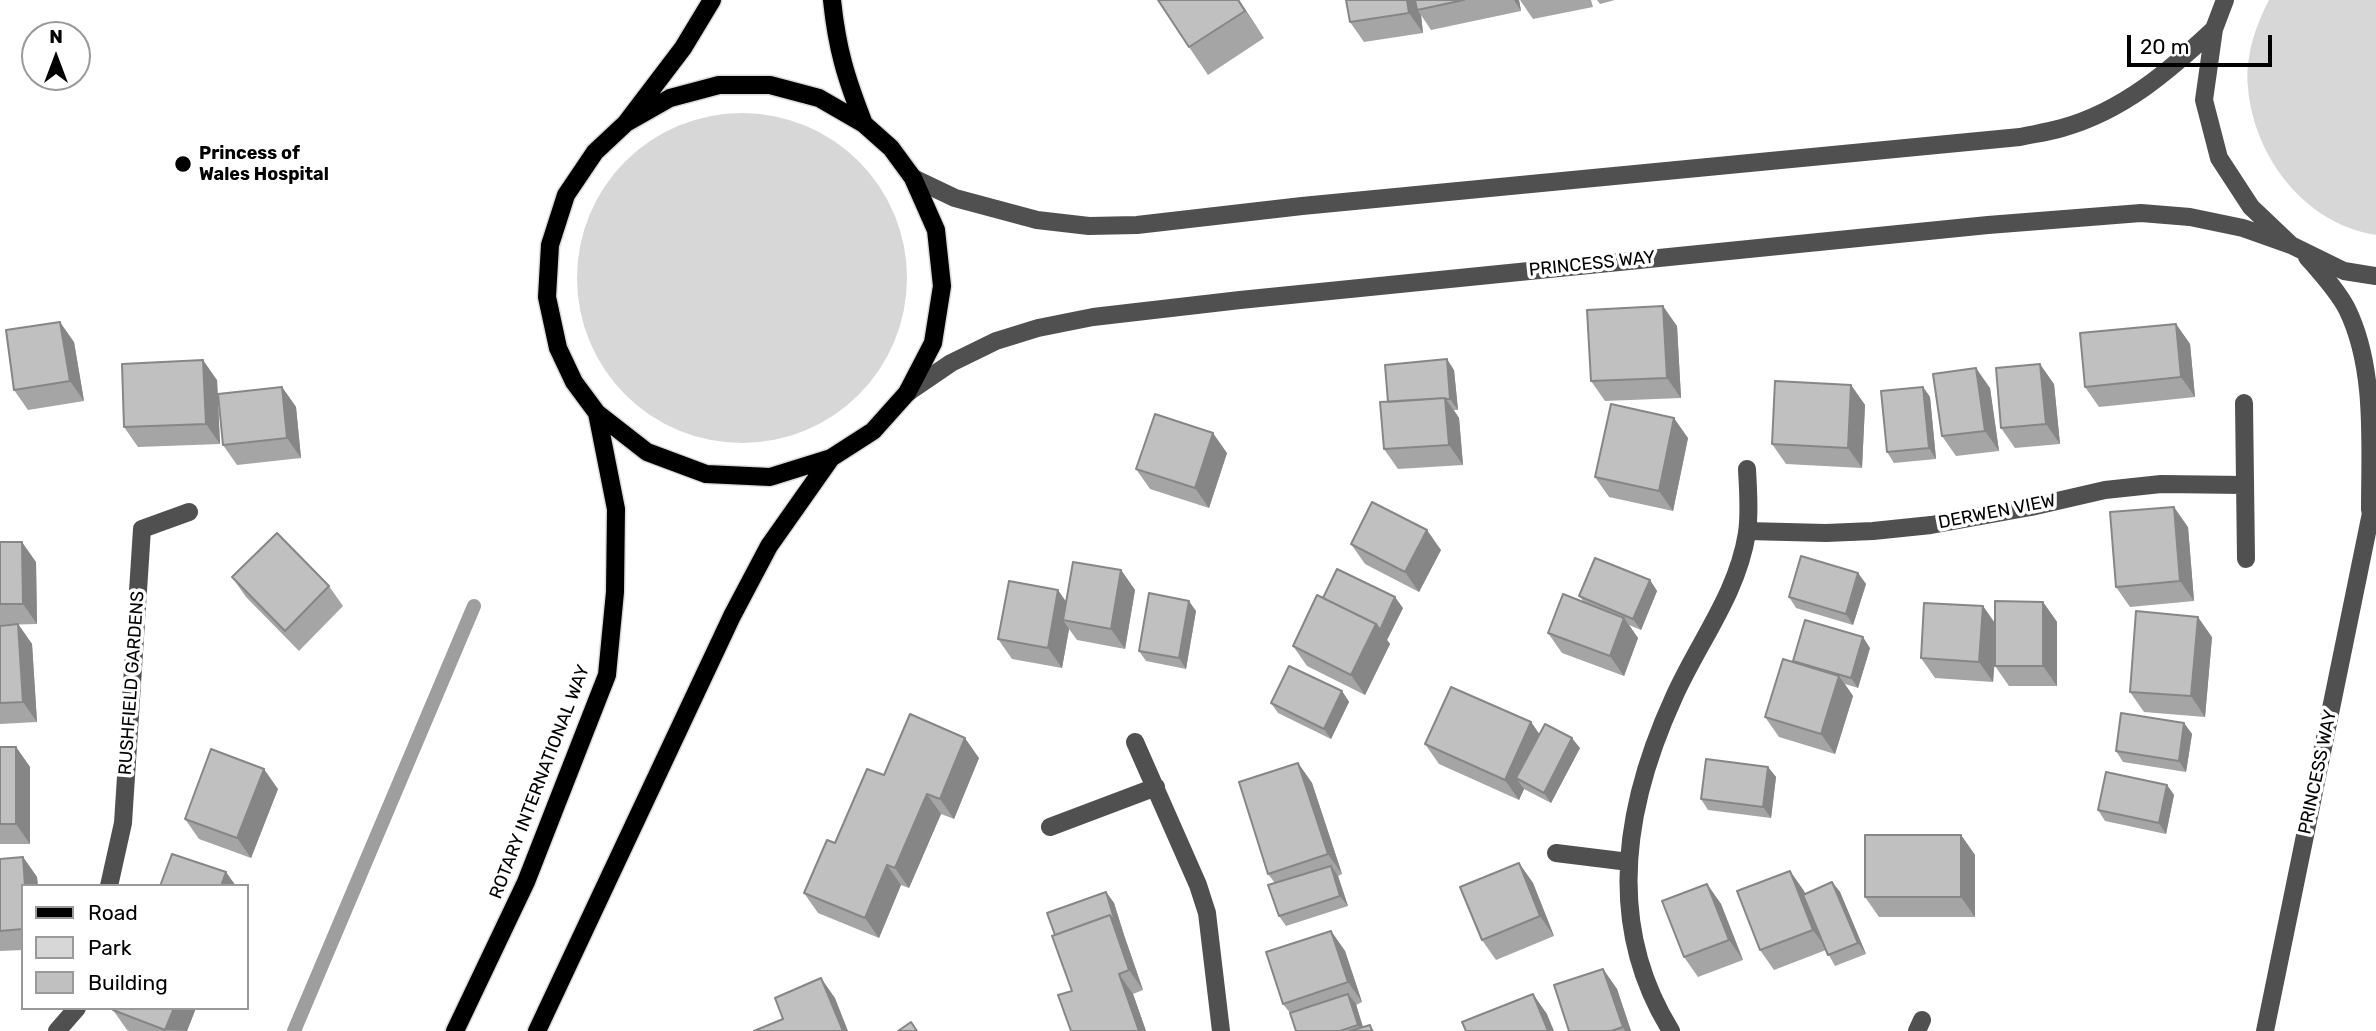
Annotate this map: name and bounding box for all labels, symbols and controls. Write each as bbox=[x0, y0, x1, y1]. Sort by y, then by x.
north arrow bbox=[21, 21, 91, 91]
scale bar bbox=[2131, 21, 2276, 65]
text: N bbox=[49, 25, 63, 48]
text: 20 m bbox=[2140, 34, 2189, 59]
place label: Princess of Wales Hospital bbox=[199, 143, 329, 186]
marker: Princess of Wales Hospital bbox=[173, 154, 193, 174]
street label: PRINCESS WAY bbox=[1528, 247, 1656, 281]
street label: DERWEN VIEW bbox=[1936, 490, 2058, 534]
street label: RUSHFIELD GARDENS bbox=[115, 590, 149, 776]
street label: ROTARY INTERNATIONAL WAY bbox=[485, 662, 595, 902]
street label: PRINCESS WAY bbox=[2294, 708, 2342, 836]
legend bbox=[21, 884, 248, 1010]
text: Road bbox=[88, 900, 138, 925]
text: Park bbox=[88, 935, 132, 960]
text: Building bbox=[88, 970, 168, 995]

